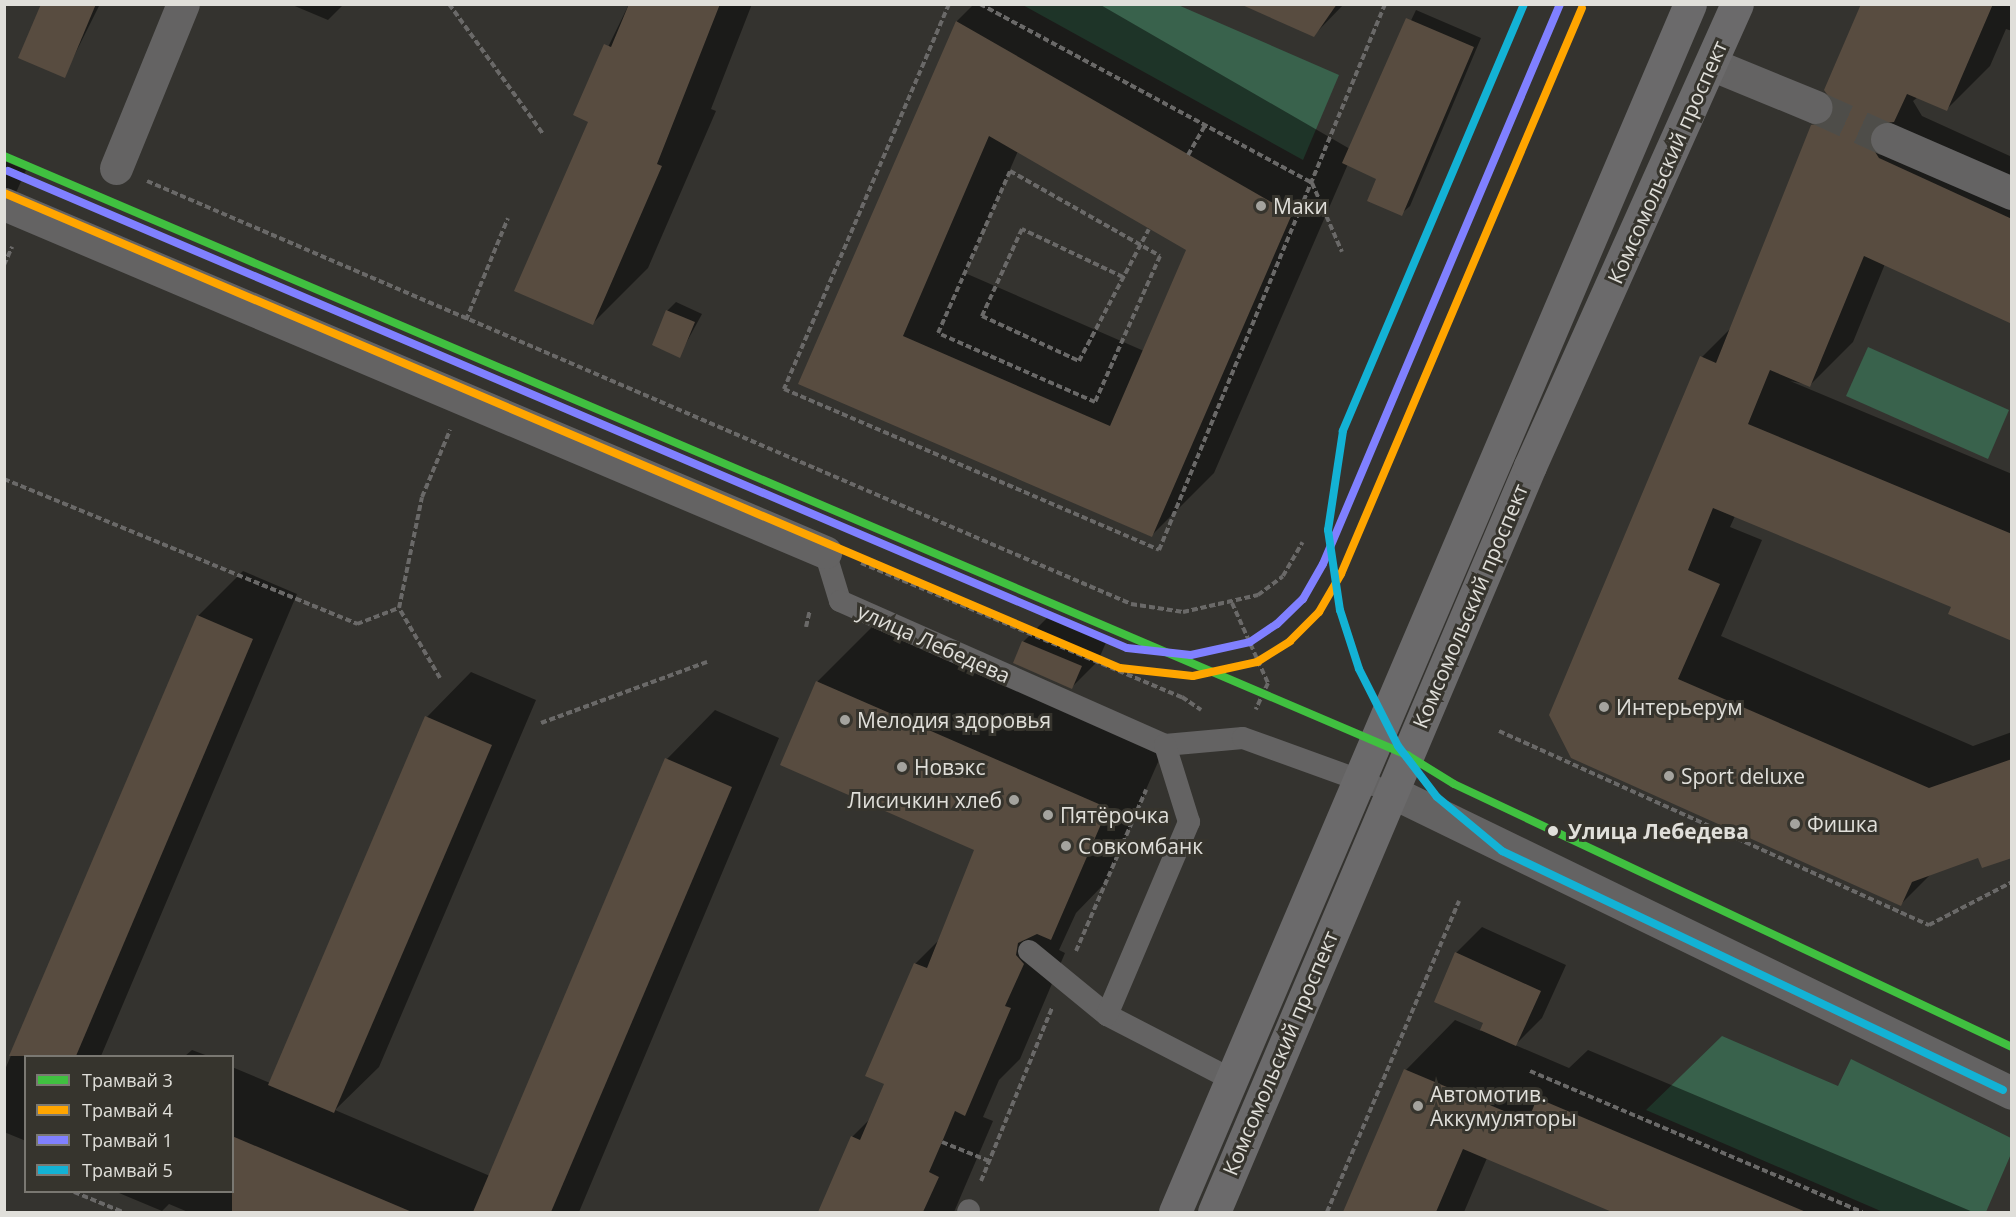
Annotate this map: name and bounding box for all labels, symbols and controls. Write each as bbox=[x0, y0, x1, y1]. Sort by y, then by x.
street label: Комсомольский проспект bbox=[1602, 37, 1732, 287]
place label: Маки bbox=[1273, 193, 1328, 219]
marker: Маки bbox=[1254, 199, 1268, 213]
street label: Комсомольский проспект bbox=[1407, 480, 1533, 732]
street label: улица Лебедева bbox=[854, 598, 1014, 688]
place label: Интерьерум bbox=[1616, 694, 1743, 720]
marker: Интерьерум bbox=[1597, 700, 1611, 714]
place label: Мелодия здоровья bbox=[857, 707, 1051, 733]
marker: Мелодия здоровья bbox=[838, 713, 852, 727]
place label: Новэкс bbox=[914, 754, 985, 780]
marker: Новэкс bbox=[895, 760, 909, 774]
place label: Sport deluxe bbox=[1681, 763, 1805, 789]
marker: Sport deluxe bbox=[1662, 769, 1676, 783]
place label: Лисичкин хлеб bbox=[847, 787, 1002, 813]
marker: Лисичкин хлеб bbox=[1007, 793, 1021, 807]
place label: Пятёрочка bbox=[1060, 802, 1169, 828]
marker: Пятёрочка bbox=[1041, 808, 1055, 822]
place label: Фишка bbox=[1807, 811, 1878, 837]
marker: Фишка bbox=[1788, 817, 1802, 831]
place label: Улица Лебедева bbox=[1568, 818, 1749, 844]
marker: Улица Лебедева bbox=[1543, 821, 1563, 841]
place label: Совкомбанк bbox=[1078, 833, 1203, 859]
marker: Совкомбанк bbox=[1059, 839, 1073, 853]
street label: Комсомольский проспект bbox=[1217, 927, 1343, 1179]
legend bbox=[24, 1055, 234, 1193]
text: Трамвай 3 bbox=[82, 1068, 173, 1092]
place label: Автомотив. Аккумуляторы bbox=[1430, 1081, 1577, 1131]
text: Трамвай 4 bbox=[82, 1098, 173, 1122]
marker: Автомотив. Аккумуляторы bbox=[1411, 1099, 1425, 1113]
text: Трамвай 1 bbox=[82, 1128, 173, 1152]
text: Трамвай 5 bbox=[82, 1158, 173, 1182]

